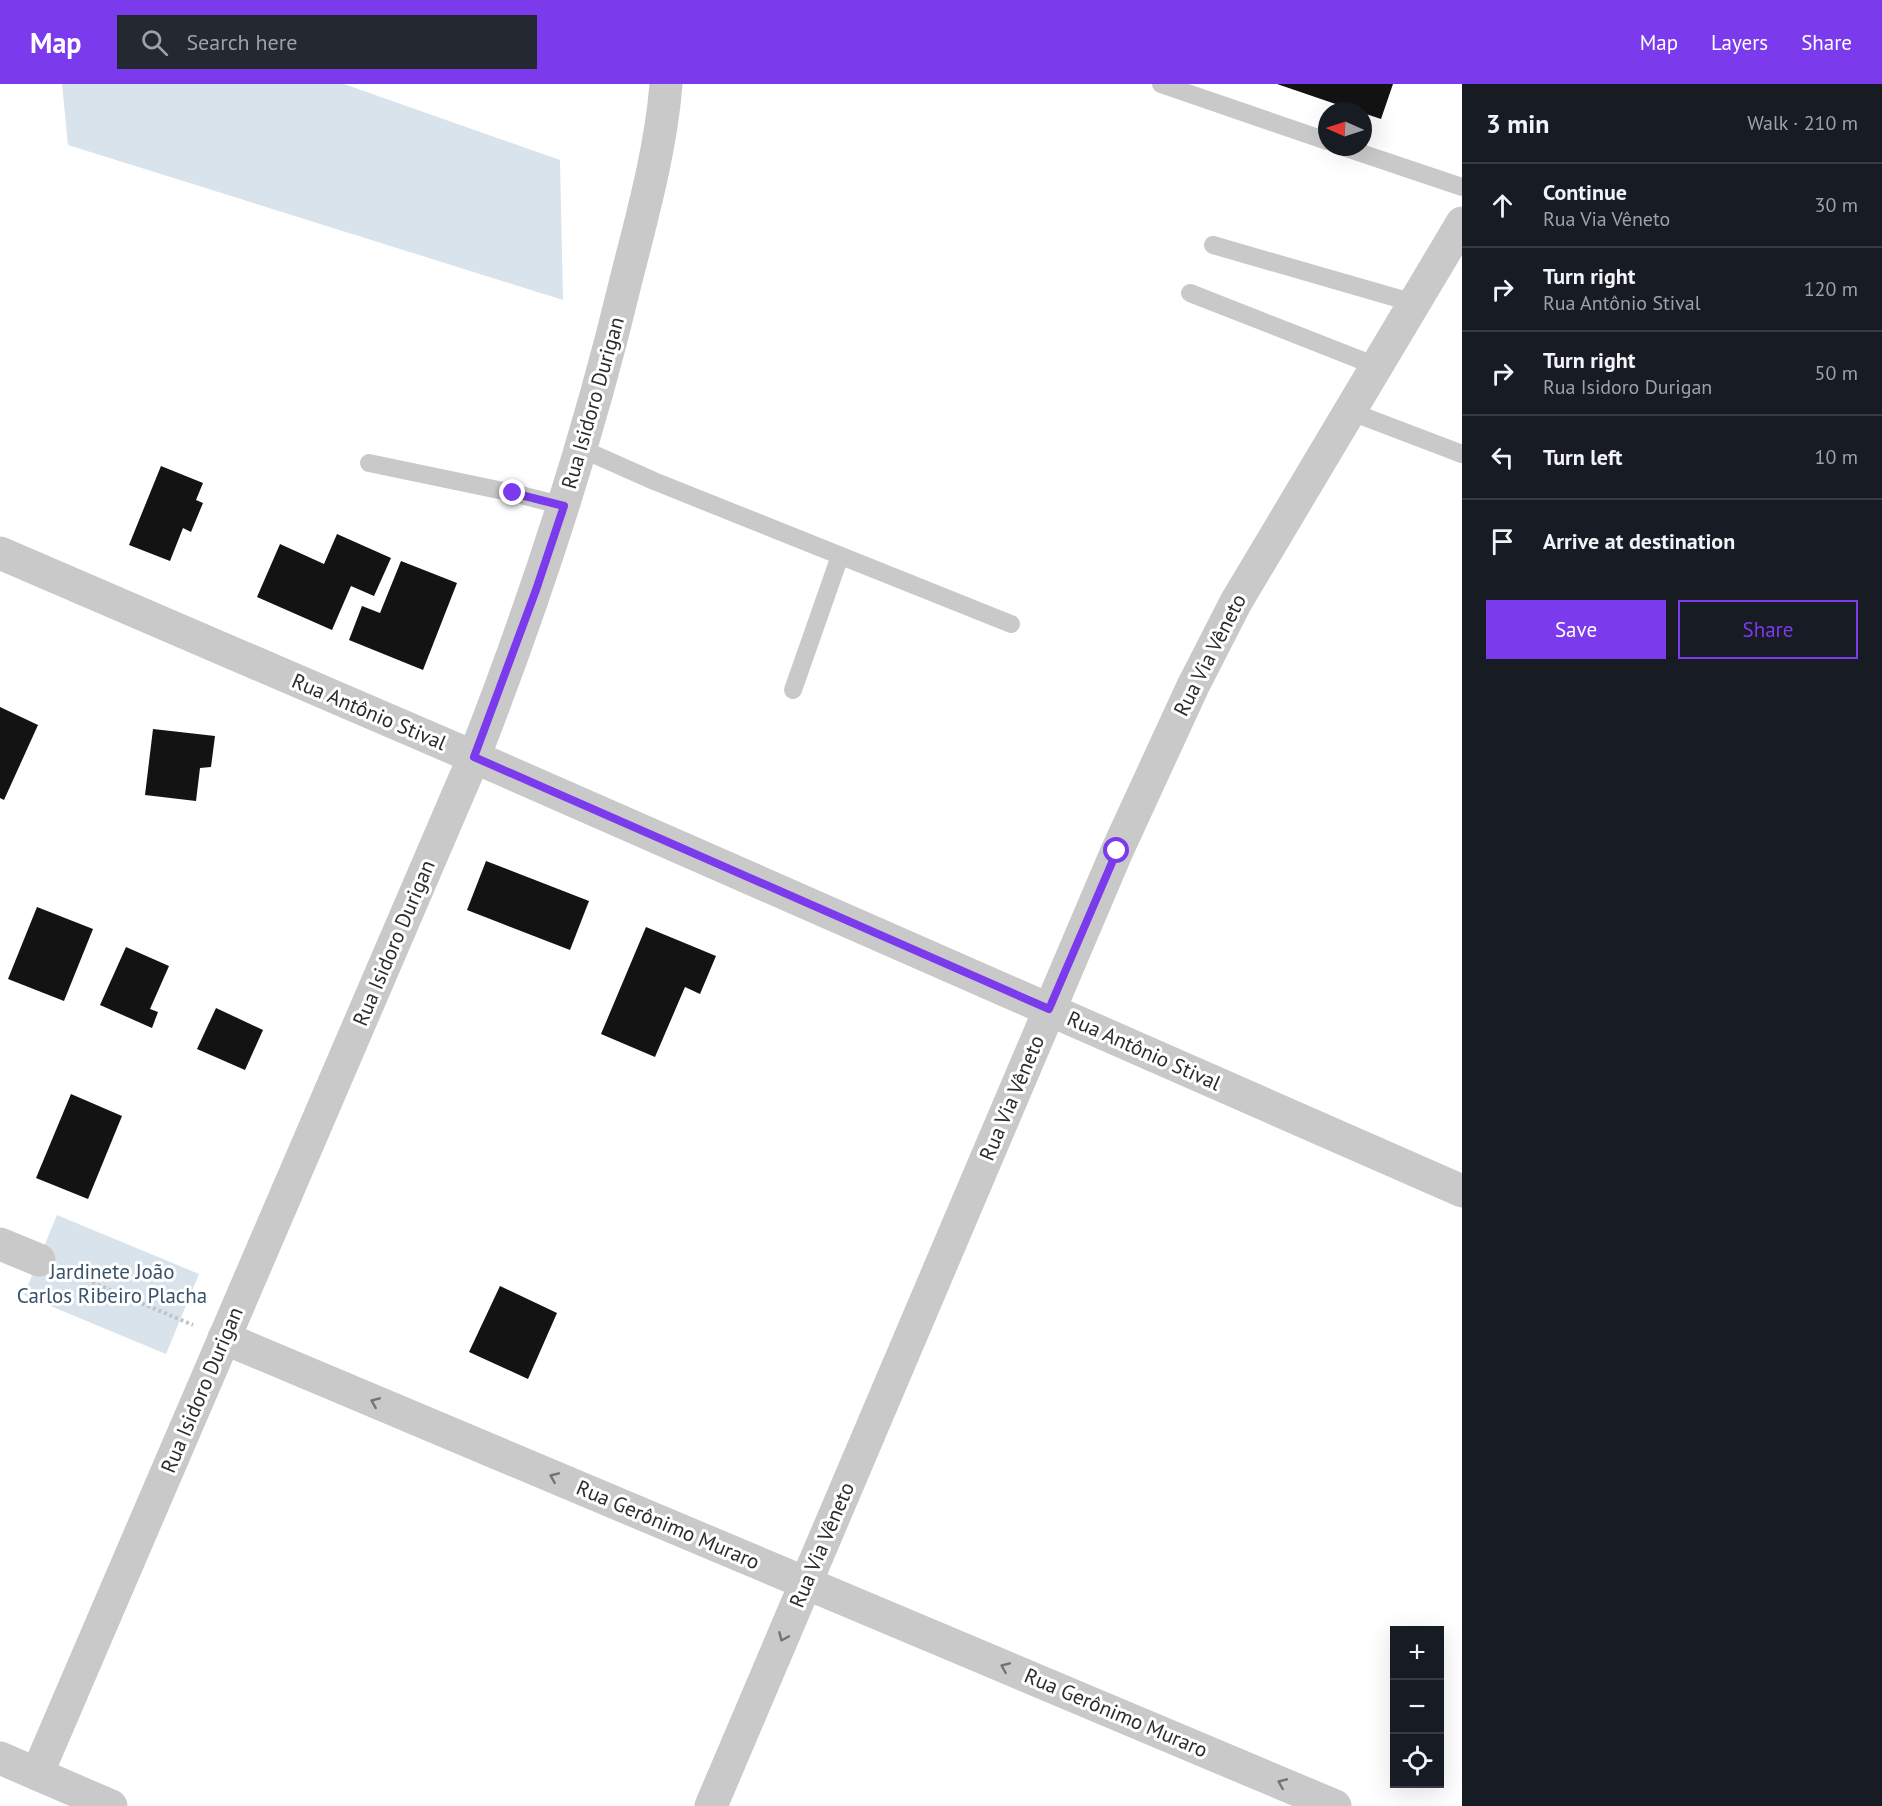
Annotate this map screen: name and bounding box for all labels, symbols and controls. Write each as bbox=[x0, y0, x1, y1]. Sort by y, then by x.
search box bbox=[117, 15, 537, 69]
text: Map bbox=[30, 24, 81, 61]
icon: search bbox=[138, 26, 171, 59]
text: Search here bbox=[186, 28, 297, 56]
text: Map bbox=[1640, 29, 1678, 56]
text: Layers bbox=[1711, 29, 1768, 56]
text: Share bbox=[1801, 29, 1852, 56]
north arrow bbox=[1318, 102, 1372, 156]
text: 3 min bbox=[1486, 107, 1549, 140]
text: Walk · 210 m bbox=[1747, 110, 1858, 136]
text: Continue bbox=[1543, 178, 1627, 206]
icon: ahead bbox=[1486, 189, 1519, 222]
text: 30 m bbox=[1815, 192, 1858, 218]
text: Rua Via Vêneto bbox=[1543, 206, 1670, 232]
text: Turn right bbox=[1543, 262, 1635, 290]
icon: right bbox=[1486, 273, 1519, 306]
text: 120 m bbox=[1804, 276, 1858, 302]
text: Rua Antônio Stival bbox=[1543, 290, 1701, 316]
street label: Rua Isidoro Durigan bbox=[555, 314, 630, 492]
text: Turn right bbox=[1543, 346, 1635, 374]
icon: right bbox=[1486, 357, 1519, 390]
text: 50 m bbox=[1815, 360, 1858, 386]
text: Rua Isidoro Durigan bbox=[1543, 374, 1712, 400]
icon: left bbox=[1486, 441, 1519, 474]
text: Turn left bbox=[1543, 443, 1623, 471]
text: 10 m bbox=[1815, 444, 1858, 470]
route end bbox=[499, 479, 525, 505]
icon: arrive bbox=[1486, 525, 1519, 558]
text: Arrive at destination bbox=[1543, 527, 1735, 555]
street label: Rua Via Vêneto bbox=[1167, 589, 1252, 720]
button: Save bbox=[1486, 600, 1666, 659]
button: Share bbox=[1678, 600, 1858, 659]
street label: Rua Antônio Stival bbox=[288, 667, 451, 756]
route start bbox=[1103, 837, 1129, 863]
street label: Rua Isidoro Durigan bbox=[346, 856, 441, 1030]
street label: Rua Antônio Stival bbox=[1063, 1005, 1225, 1097]
street label: Rua Via Vêneto bbox=[973, 1031, 1050, 1165]
park label: Jardinete João Carlos Ribeiro Placha bbox=[17, 1258, 207, 1309]
street label: Rua Isidoro Durigan bbox=[154, 1303, 249, 1477]
one-way arrow bbox=[370, 1397, 381, 1409]
one-way arrow bbox=[550, 1472, 561, 1484]
street label: Rua Gerônimo Muraro bbox=[572, 1474, 764, 1575]
street label: Rua Via Vêneto bbox=[783, 1478, 860, 1612]
map controls bbox=[1390, 1626, 1444, 1788]
button: + bbox=[1390, 1626, 1444, 1680]
one-way arrow bbox=[778, 1630, 790, 1641]
one-way arrow bbox=[1000, 1662, 1011, 1674]
street label: Rua Gerônimo Muraro bbox=[1020, 1662, 1212, 1763]
button: − bbox=[1390, 1680, 1444, 1734]
button: locate bbox=[1390, 1734, 1444, 1788]
one-way arrow bbox=[1277, 1778, 1288, 1790]

